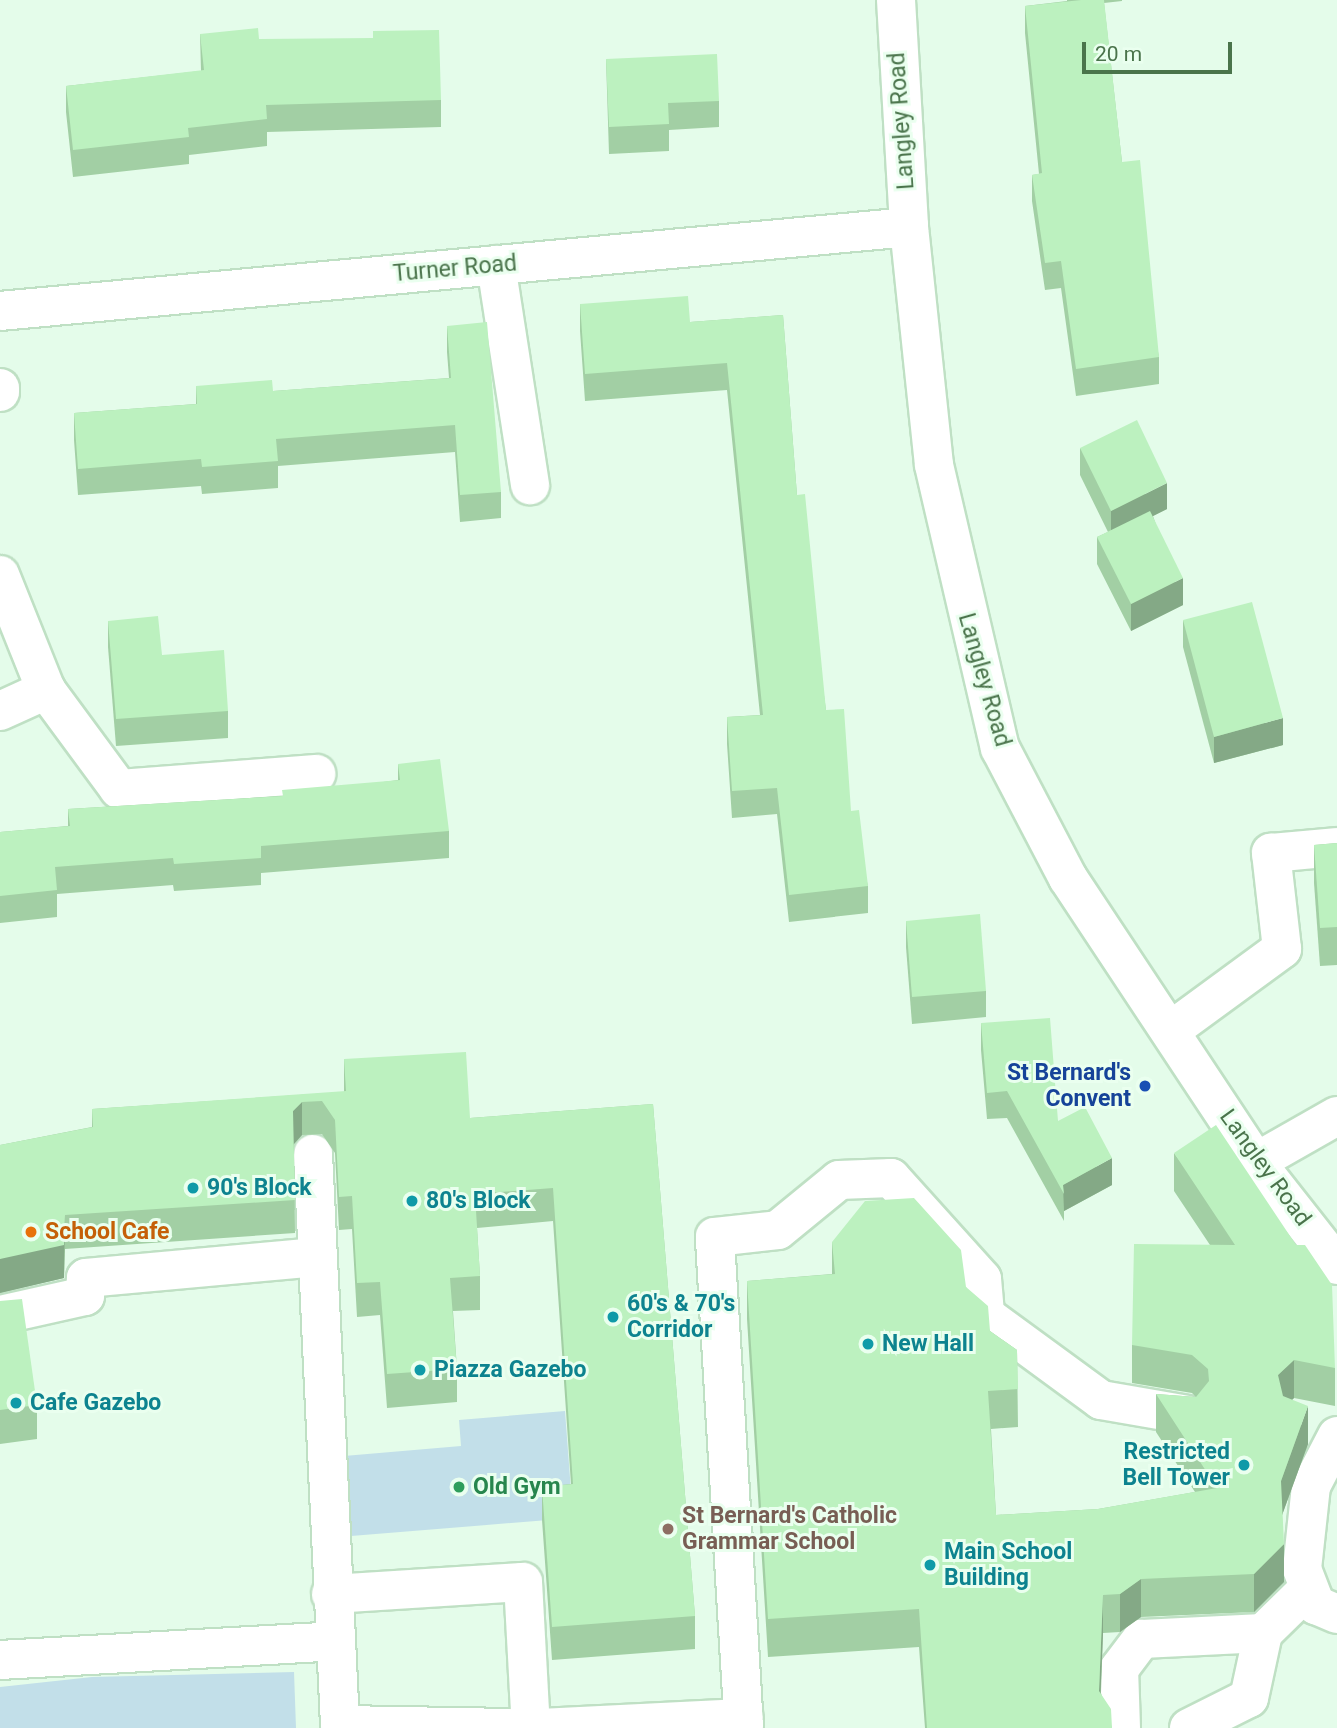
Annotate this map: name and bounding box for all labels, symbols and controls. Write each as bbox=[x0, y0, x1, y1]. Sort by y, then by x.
scale bar bbox=[1085, 28, 1236, 72]
text: 20 m bbox=[1095, 42, 1142, 66]
street label: Langley Road bbox=[883, 51, 921, 191]
street label: Turner Road bbox=[392, 250, 518, 288]
street label: Langley Road bbox=[952, 610, 1016, 750]
place label: St Bernard's Convent bbox=[1007, 1059, 1131, 1113]
marker: St Bernard's Convent bbox=[1137, 1078, 1153, 1094]
street label: Langley Road bbox=[1213, 1104, 1317, 1232]
place label: 90's Block bbox=[207, 1174, 312, 1202]
marker: 90's Block bbox=[185, 1180, 201, 1196]
place label: 80's Block bbox=[426, 1187, 531, 1215]
marker: 80's Block bbox=[404, 1193, 420, 1209]
place label: School Cafe bbox=[45, 1218, 170, 1246]
marker: School Cafe bbox=[23, 1224, 39, 1240]
place label: 60's & 70's Corridor bbox=[627, 1290, 735, 1344]
marker: 60's & 70's Corridor bbox=[605, 1309, 621, 1325]
place label: New Hall bbox=[882, 1330, 974, 1358]
marker: New Hall bbox=[860, 1336, 876, 1352]
place label: Piazza Gazebo bbox=[434, 1356, 586, 1384]
marker: Piazza Gazebo bbox=[412, 1362, 428, 1378]
place label: Cafe Gazebo bbox=[30, 1389, 161, 1417]
marker: Cafe Gazebo bbox=[8, 1395, 24, 1411]
place label: Restricted Bell Tower bbox=[1122, 1438, 1230, 1492]
marker: Restricted Bell Tower bbox=[1236, 1457, 1252, 1473]
place label: Old Gym bbox=[473, 1473, 561, 1501]
marker: Old Gym bbox=[451, 1479, 467, 1495]
place label: St Bernard's Catholic Grammar School bbox=[682, 1502, 897, 1556]
marker: St Bernard's Catholic Grammar School bbox=[660, 1521, 676, 1537]
place label: Main School Building bbox=[944, 1538, 1072, 1592]
marker: Main School Building bbox=[922, 1557, 938, 1573]

